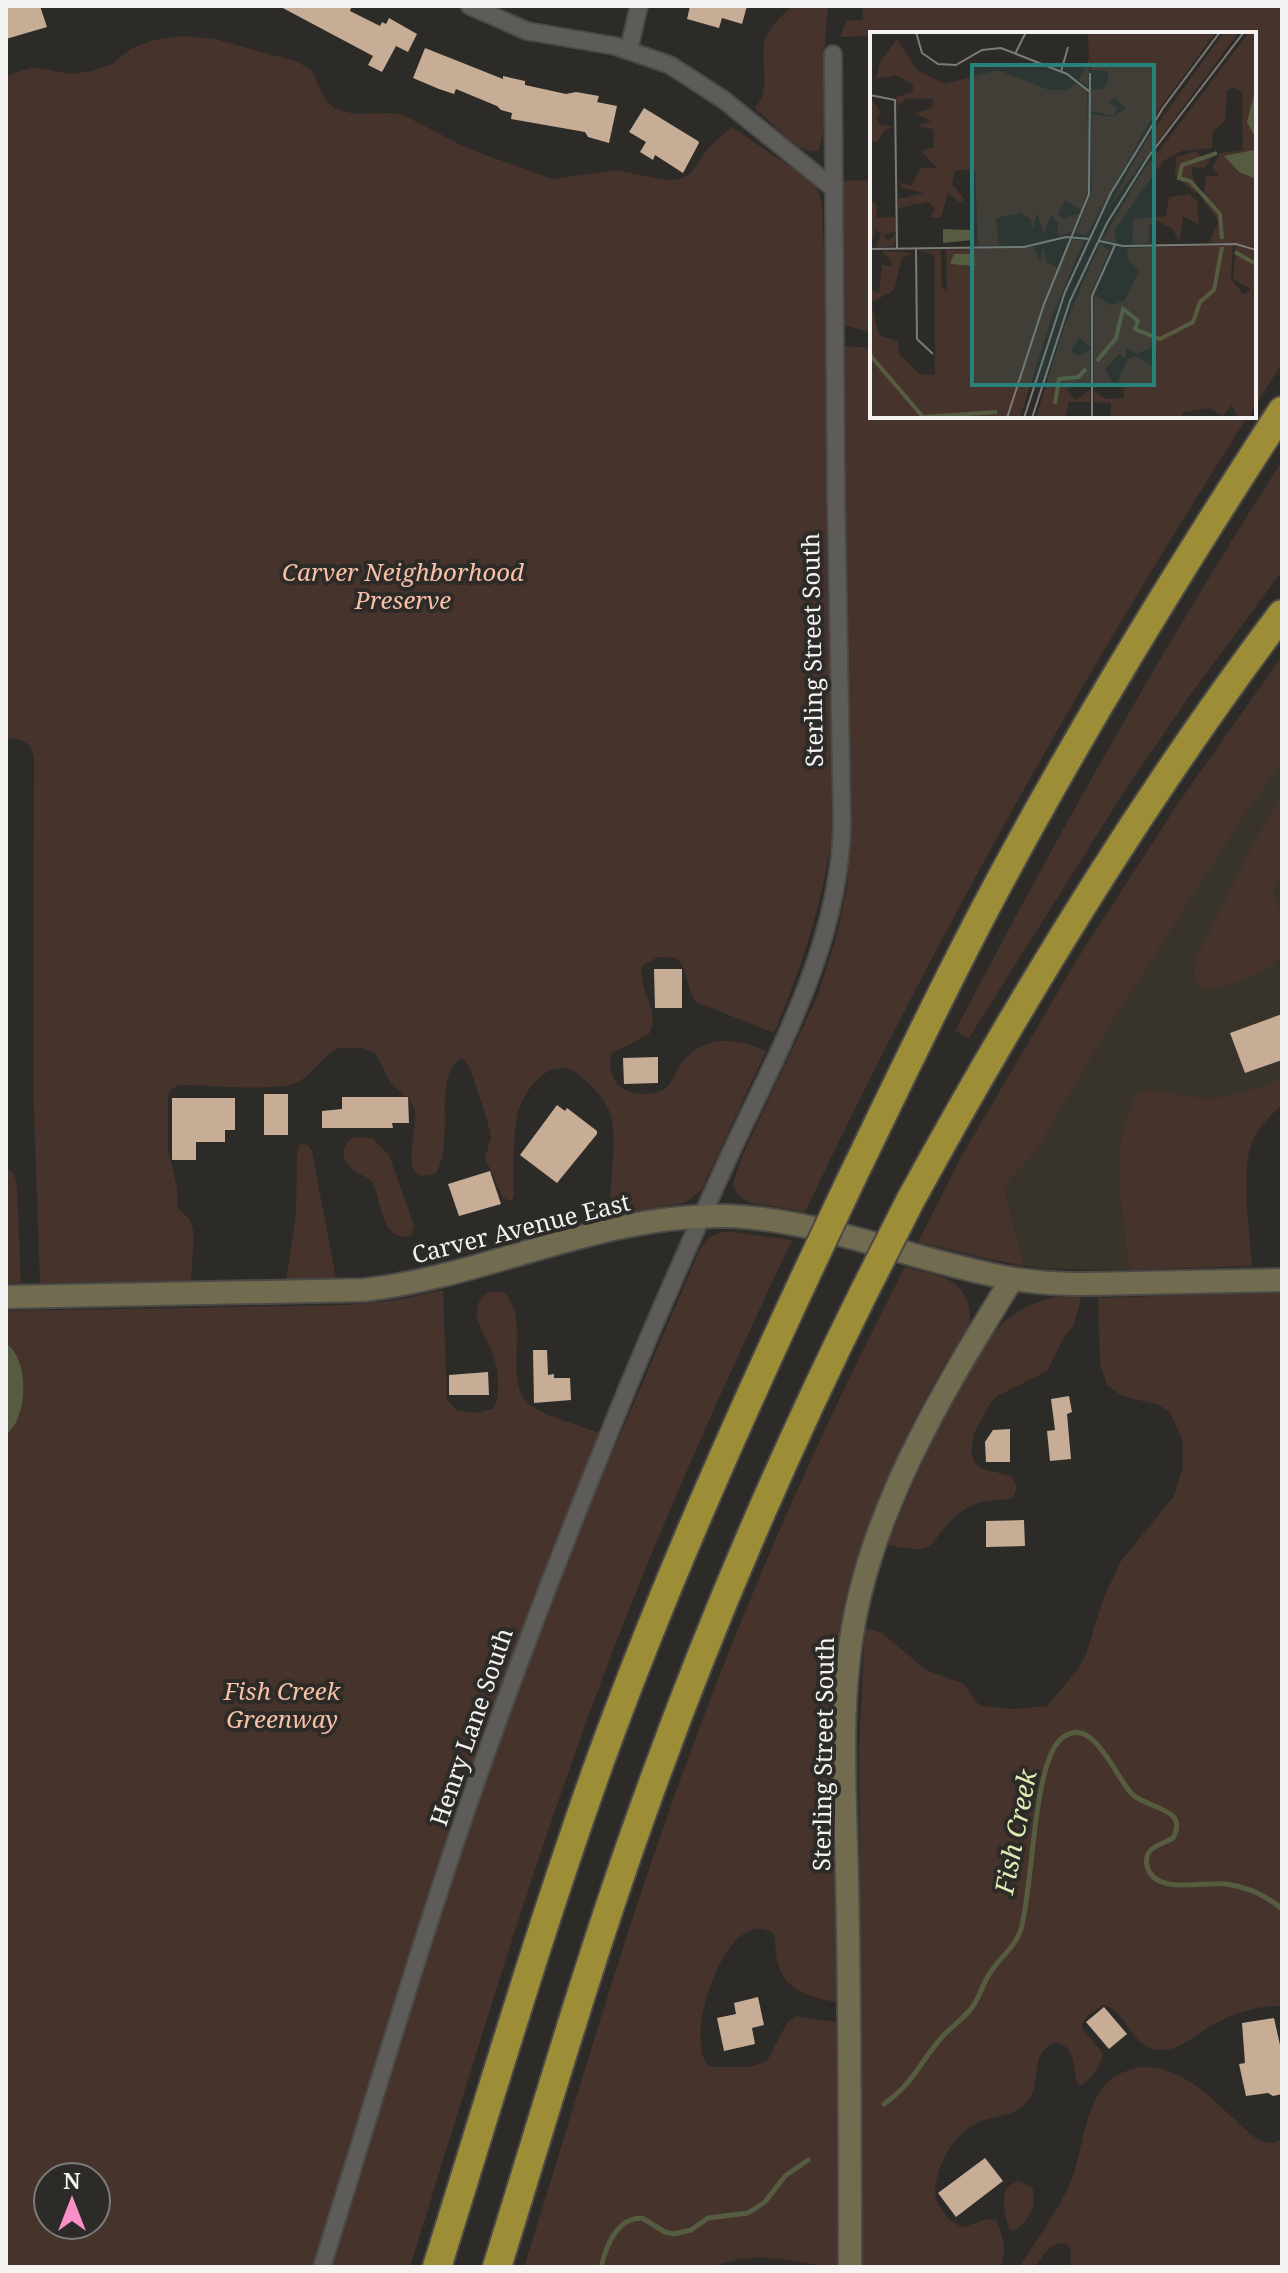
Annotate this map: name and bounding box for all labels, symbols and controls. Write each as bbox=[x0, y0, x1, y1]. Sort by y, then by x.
inset map bbox=[870, 32, 1256, 418]
street label: Sterling Street South bbox=[793, 533, 830, 768]
park label: Carver Neighborhood Preserve bbox=[282, 555, 524, 616]
street label: Carver Avenue East bbox=[408, 1184, 633, 1271]
street label: Henry Lane South bbox=[421, 1623, 520, 1830]
street label: Sterling Street South bbox=[804, 1636, 841, 1871]
park label: Fish Creek Greenway bbox=[223, 1674, 342, 1735]
water label: Fish Creek bbox=[985, 1765, 1045, 1898]
north arrow bbox=[32, 2161, 112, 2241]
text: N bbox=[63, 2165, 81, 2195]

